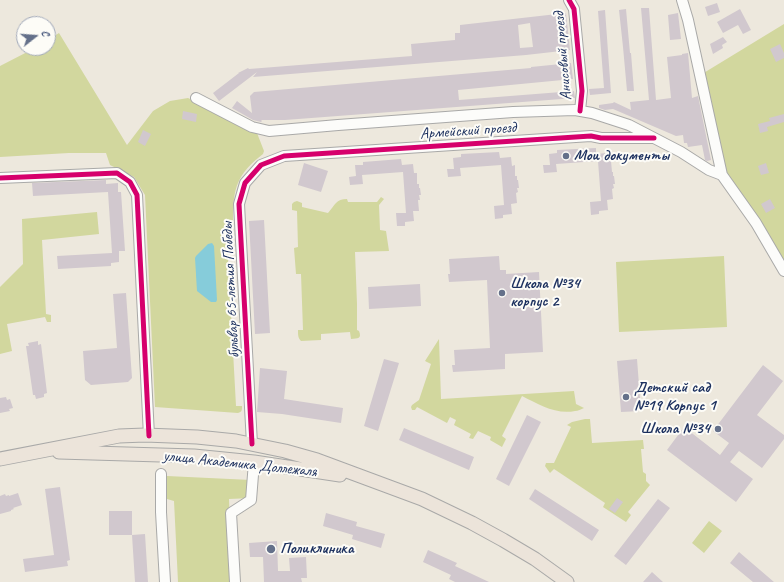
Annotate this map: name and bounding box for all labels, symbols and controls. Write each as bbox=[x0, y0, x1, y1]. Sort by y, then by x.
street label: Анисовый проезд bbox=[550, 11, 576, 101]
north arrow bbox=[16, 16, 56, 56]
text: С bbox=[39, 28, 54, 37]
street label: Армейский проезд bbox=[419, 118, 517, 144]
place label: Мои документы bbox=[574, 146, 669, 166]
marker: Мои документы bbox=[561, 151, 571, 161]
street label: бульвар 65-летия Победы bbox=[218, 221, 244, 359]
place label: Школа №34 корпус 2 bbox=[510, 274, 580, 312]
marker: Школа №34 корпус 2 bbox=[497, 288, 507, 298]
place label: Детский сад №19 Корпус 1 bbox=[634, 378, 716, 416]
marker: Детский сад №19 Корпус 1 bbox=[621, 392, 631, 402]
place label: Школа №34 bbox=[640, 419, 710, 439]
marker: Школа №34 bbox=[713, 424, 723, 434]
street label: улица Академика Доллежаля bbox=[162, 446, 318, 482]
place label: Поликлиника bbox=[280, 539, 354, 559]
marker: Поликлиника bbox=[265, 543, 277, 555]

